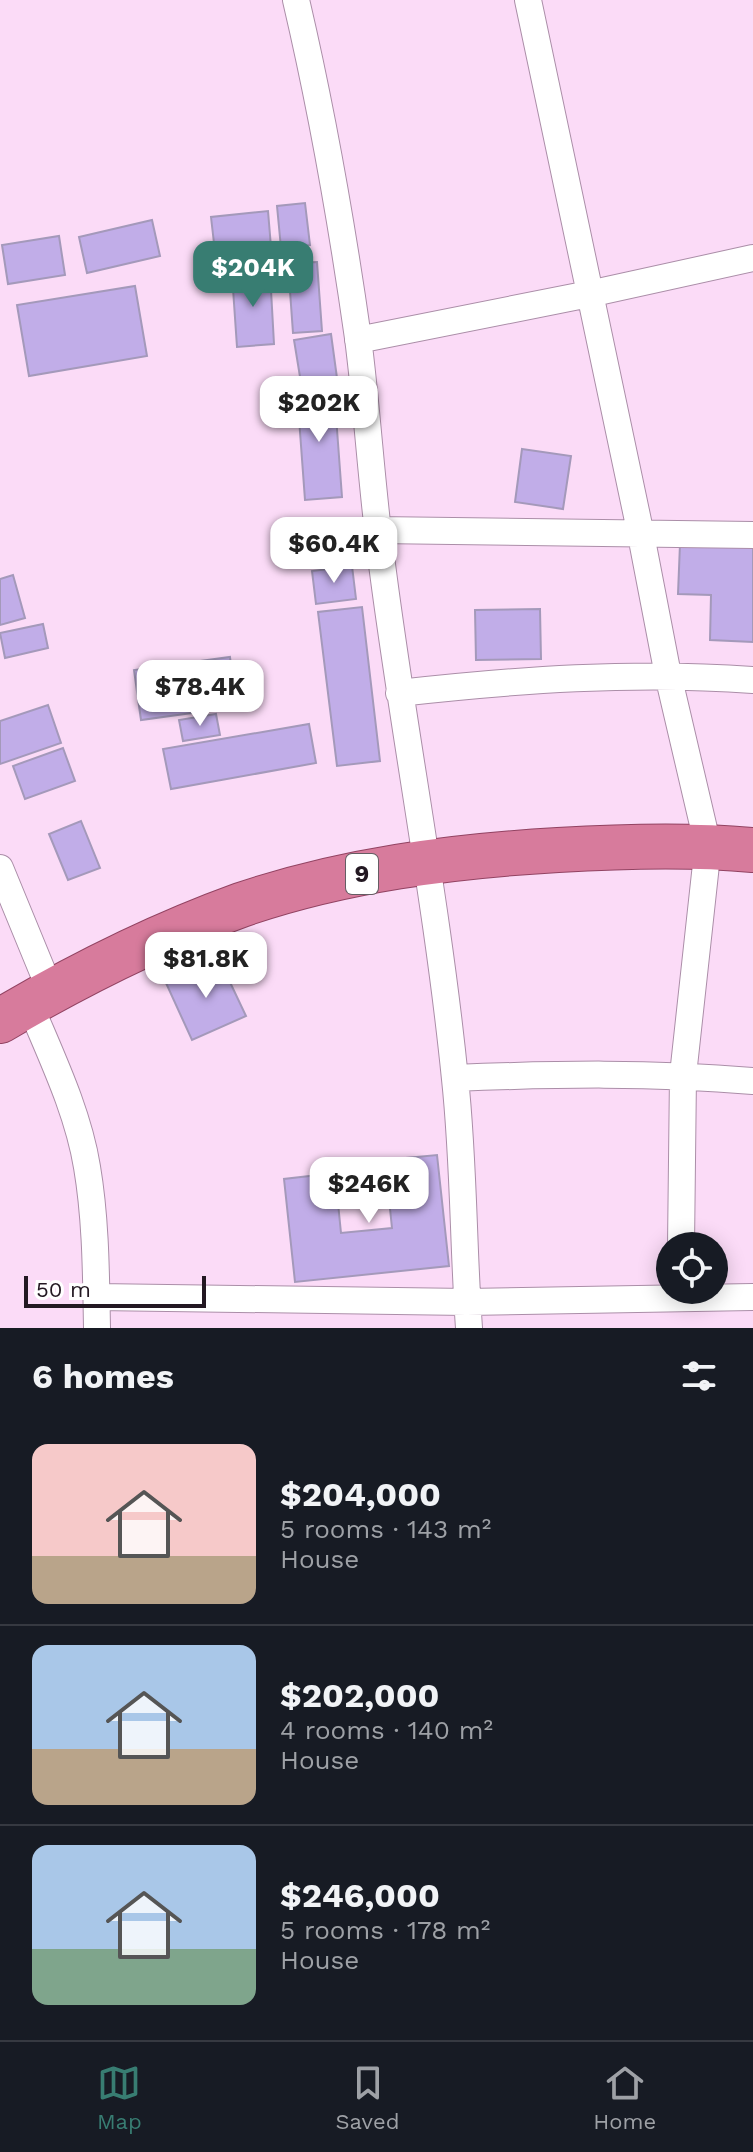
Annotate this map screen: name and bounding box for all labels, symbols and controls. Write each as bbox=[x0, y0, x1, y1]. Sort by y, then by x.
pin: $204K bbox=[197, 241, 309, 309]
text: $204K bbox=[211, 252, 295, 282]
pin: $202K bbox=[263, 376, 375, 444]
text: $202K bbox=[278, 387, 360, 417]
pin: $60.4K bbox=[269, 517, 399, 585]
text: $60.4K bbox=[288, 528, 380, 558]
pin: $78.4K bbox=[135, 660, 265, 728]
text: $78.4K bbox=[155, 671, 245, 701]
road number: 9 bbox=[346, 854, 378, 894]
pin: $81.8K bbox=[141, 932, 271, 1000]
text: $81.8K bbox=[163, 943, 249, 973]
pin: $246K bbox=[313, 1157, 425, 1225]
text: $246K bbox=[328, 1168, 410, 1198]
map controls bbox=[656, 1232, 728, 1304]
button: locate bbox=[656, 1232, 728, 1304]
scale bar bbox=[24, 1272, 206, 1308]
text: 50 m bbox=[36, 1277, 91, 1302]
icon: filters bbox=[677, 1354, 721, 1398]
text: 6 homes bbox=[32, 1356, 174, 1396]
text: $204,000 bbox=[280, 1474, 441, 1514]
icon: home bbox=[96, 1476, 192, 1572]
text: 5 rooms · 143 m² bbox=[280, 1514, 491, 1544]
text: House bbox=[280, 1544, 359, 1574]
text: $202,000 bbox=[280, 1675, 439, 1715]
icon: home bbox=[96, 1677, 192, 1773]
text: 4 rooms · 140 m² bbox=[280, 1715, 493, 1745]
text: House bbox=[280, 1745, 359, 1775]
text: $246,000 bbox=[280, 1875, 440, 1915]
icon: home bbox=[96, 1877, 192, 1973]
text: 5 rooms · 178 m² bbox=[280, 1915, 490, 1945]
text: House bbox=[280, 1945, 359, 1975]
tab: Map bbox=[97, 2061, 142, 2134]
tab: Saved bbox=[336, 2061, 399, 2134]
tab: Home bbox=[593, 2061, 656, 2134]

